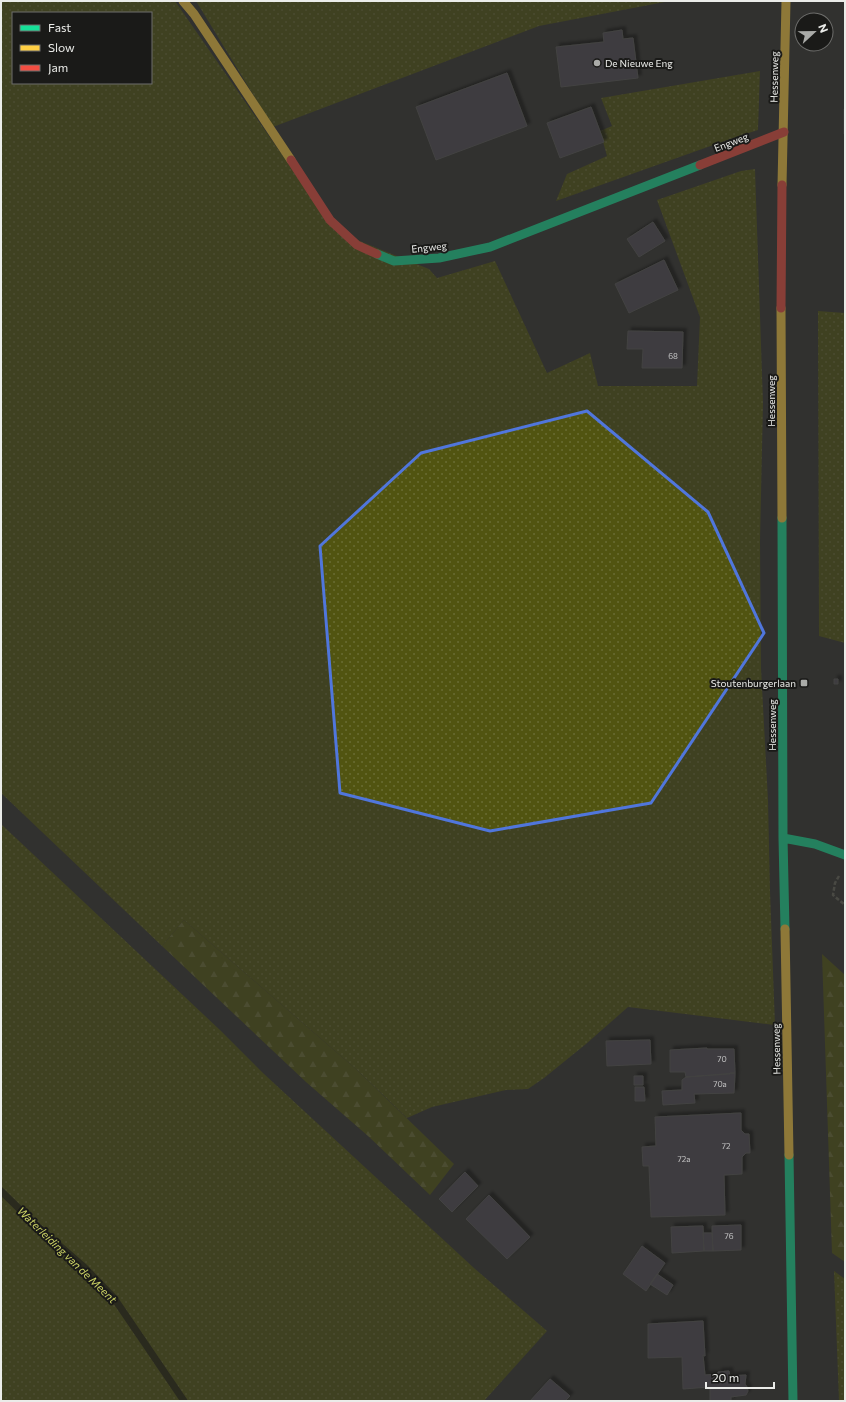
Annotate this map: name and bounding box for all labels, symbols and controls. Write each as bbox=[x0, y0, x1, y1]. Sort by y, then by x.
legend bbox=[12, 12, 152, 84]
north arrow bbox=[794, 12, 834, 52]
text: Fast bbox=[48, 20, 71, 34]
text: N bbox=[816, 22, 831, 34]
text: Slow bbox=[48, 40, 75, 54]
street label: Hessenweg bbox=[768, 51, 780, 103]
place label: De Nieuwe Eng bbox=[605, 57, 673, 69]
marker: De Nieuwe Eng bbox=[592, 58, 602, 68]
text: Jam bbox=[48, 60, 68, 75]
street label: Engweg bbox=[712, 130, 750, 154]
street label: Engweg bbox=[411, 239, 448, 255]
house number: 68 bbox=[668, 351, 678, 361]
street label: Hessenweg bbox=[765, 375, 777, 427]
place label: Stoutenburgerlaan bbox=[711, 677, 796, 689]
marker: Stoutenburgerlaan bbox=[799, 678, 809, 688]
street label: Hessenweg bbox=[766, 699, 778, 751]
street label: Hessenweg bbox=[770, 1023, 782, 1075]
house number: 70 bbox=[717, 1054, 727, 1064]
house number: 70a bbox=[713, 1079, 727, 1089]
house number: 72 bbox=[722, 1141, 731, 1151]
house number: 72a bbox=[678, 1154, 690, 1164]
water label: Waterleiding van de Meent bbox=[15, 1204, 120, 1306]
house number: 76 bbox=[724, 1231, 734, 1241]
scale bar bbox=[706, 1364, 774, 1390]
text: 20 m bbox=[712, 1370, 739, 1384]

